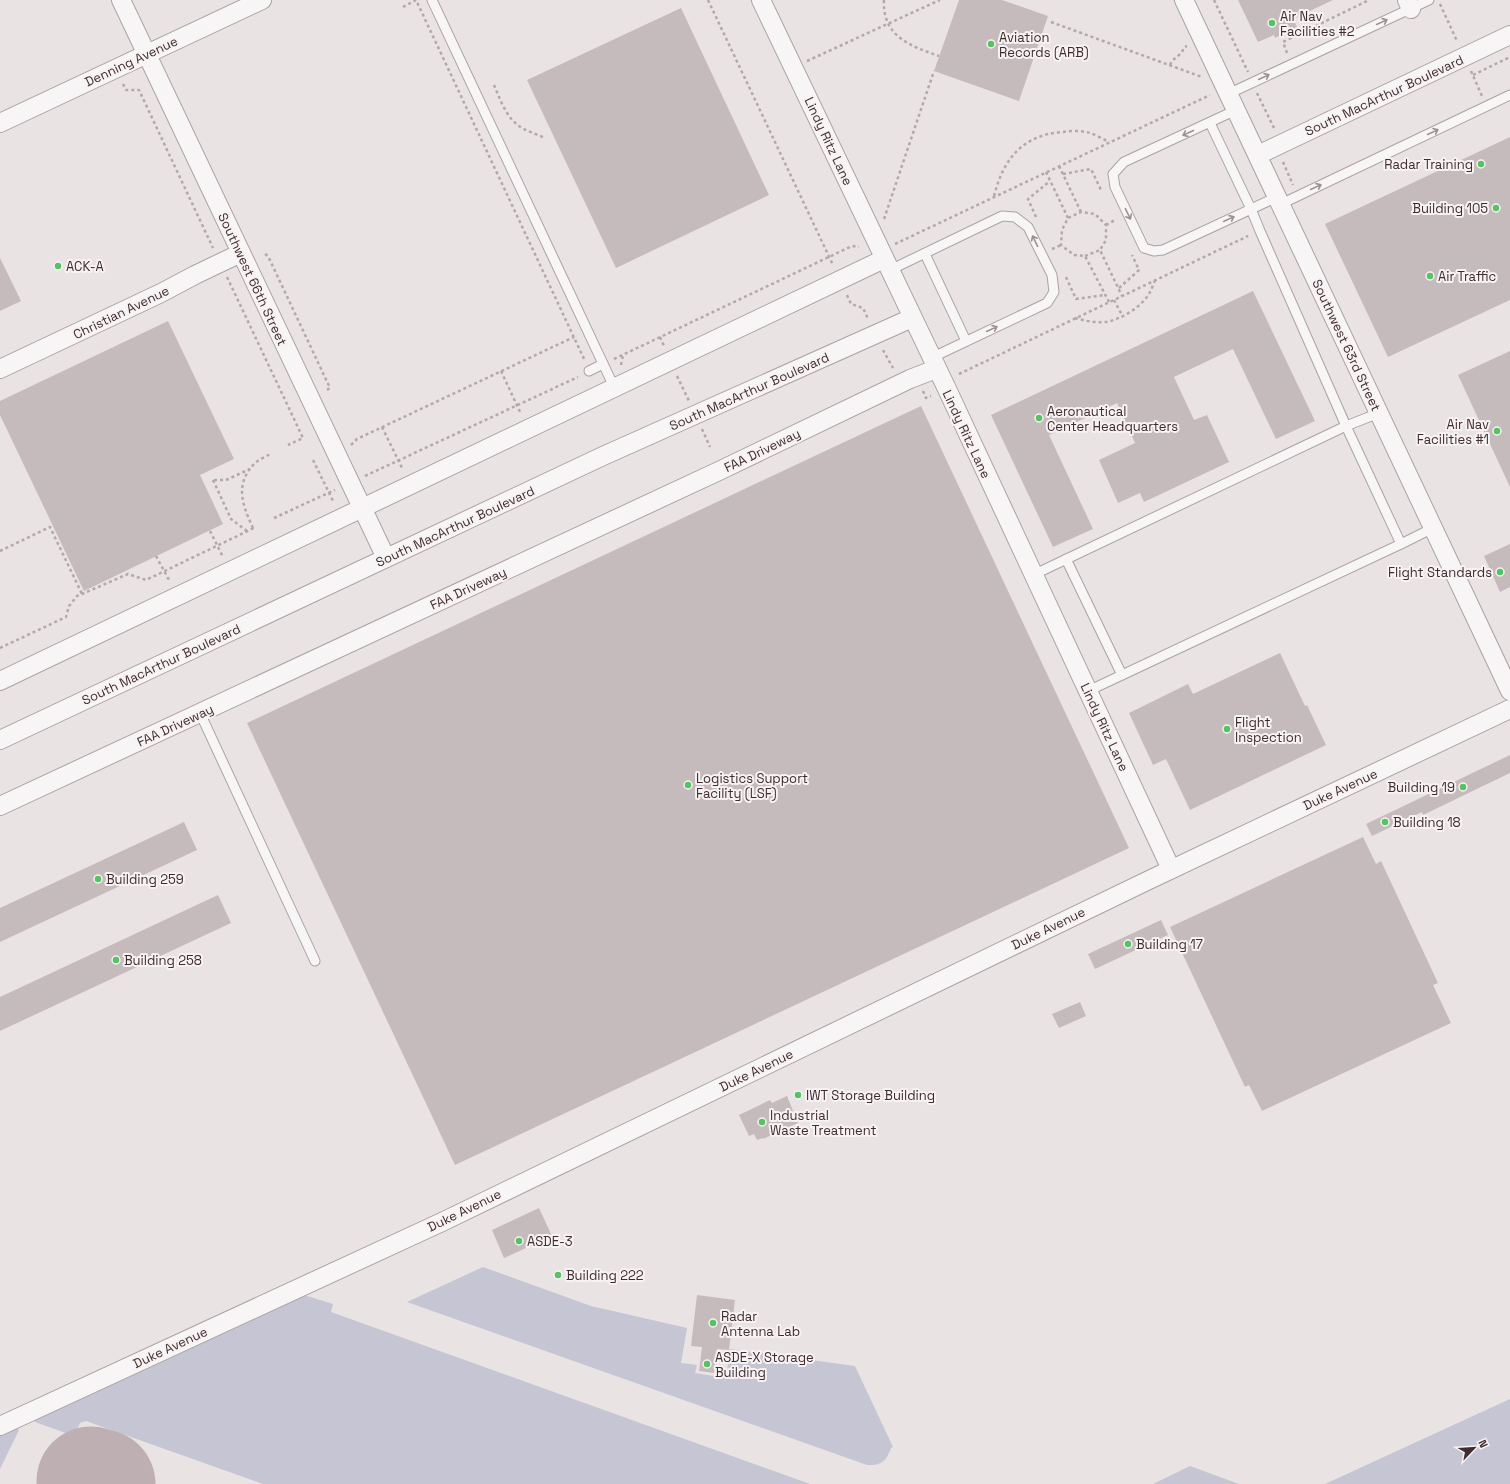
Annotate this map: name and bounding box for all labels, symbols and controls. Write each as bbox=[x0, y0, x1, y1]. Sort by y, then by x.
place label: Air Nav Facilities #2 bbox=[1280, 8, 1355, 40]
marker: Air Nav Facilities #2 bbox=[1267, 18, 1277, 28]
one-way arrow bbox=[1375, 18, 1387, 25]
place label: Aviation Records (ARB) bbox=[999, 29, 1089, 61]
street label: Denning Avenue bbox=[82, 32, 181, 90]
marker: Aviation Records (ARB) bbox=[986, 39, 996, 49]
street label: South MacArthur Boulevard bbox=[1302, 51, 1466, 140]
one-way arrow bbox=[1257, 73, 1269, 80]
street label: Lindy Ritz Lane bbox=[801, 94, 856, 188]
one-way arrow bbox=[1427, 128, 1439, 135]
one-way arrow bbox=[1182, 130, 1194, 137]
place label: Radar Training bbox=[1384, 156, 1473, 173]
marker: Radar Training bbox=[1476, 159, 1486, 169]
one-way arrow bbox=[1309, 183, 1321, 190]
place label: Building 105 bbox=[1412, 200, 1488, 217]
marker: Building 105 bbox=[1491, 203, 1501, 213]
one-way arrow bbox=[1125, 208, 1132, 220]
street label: Southwest 66th Street bbox=[214, 210, 291, 348]
one-way arrow bbox=[1223, 215, 1235, 222]
one-way arrow bbox=[1031, 235, 1038, 247]
place label: ACK-A bbox=[66, 258, 104, 275]
marker: ACK-A bbox=[53, 261, 63, 271]
place label: Air Traffic bbox=[1438, 268, 1496, 285]
marker: Air Traffic bbox=[1425, 271, 1435, 281]
street label: Southwest 63rd Street bbox=[1308, 276, 1385, 414]
street label: Christian Avenue bbox=[70, 282, 172, 343]
one-way arrow bbox=[985, 325, 997, 332]
street label: South MacArthur Boulevard bbox=[667, 348, 832, 434]
street label: Lindy Ritz Lane bbox=[939, 387, 994, 481]
place label: Aeronautical Center Headquarters bbox=[1047, 403, 1178, 435]
marker: Aeronautical Center Headquarters bbox=[1034, 413, 1044, 423]
place label: Air Nav Facilities #1 bbox=[1417, 416, 1489, 448]
street label: FAA Driveway bbox=[721, 425, 803, 476]
marker: Air Nav Facilities #1 bbox=[1492, 426, 1502, 436]
street label: South MacArthur Boulevard bbox=[373, 482, 537, 571]
street label: FAA Driveway bbox=[427, 563, 509, 614]
place label: Flight Standards bbox=[1388, 564, 1492, 581]
marker: Flight Standards bbox=[1495, 567, 1505, 577]
street label: South MacArthur Boulevard bbox=[79, 620, 243, 709]
street label: Lindy Ritz Lane bbox=[1077, 680, 1132, 774]
street label: FAA Driveway bbox=[134, 700, 216, 751]
place label: Flight Inspection bbox=[1235, 714, 1302, 746]
marker: Flight Inspection bbox=[1222, 724, 1232, 734]
street label: Duke Avenue bbox=[1300, 765, 1380, 814]
place label: Logistics Support Facility (LSF) bbox=[696, 770, 808, 802]
place label: Building 19 bbox=[1387, 779, 1455, 796]
marker: Logistics Support Facility (LSF) bbox=[683, 780, 693, 790]
marker: Building 19 bbox=[1458, 782, 1468, 792]
place label: Building 18 bbox=[1393, 814, 1461, 831]
marker: Building 18 bbox=[1380, 817, 1390, 827]
place label: Building 259 bbox=[106, 871, 184, 888]
marker: Building 259 bbox=[93, 874, 103, 884]
street label: Duke Avenue bbox=[1009, 903, 1088, 954]
place label: Building 17 bbox=[1136, 936, 1203, 953]
marker: Building 17 bbox=[1123, 939, 1133, 949]
place label: Building 258 bbox=[124, 952, 202, 969]
marker: Building 258 bbox=[111, 955, 121, 965]
street label: Duke Avenue bbox=[717, 1045, 796, 1096]
place label: IWT Storage Building bbox=[806, 1087, 935, 1104]
marker: IWT Storage Building bbox=[793, 1090, 803, 1100]
place label: Industrial Waste Treatment bbox=[770, 1107, 877, 1139]
marker: Industrial Waste Treatment bbox=[757, 1117, 767, 1127]
street label: Duke Avenue bbox=[425, 1185, 504, 1236]
place label: ASDE-3 bbox=[527, 1233, 573, 1250]
marker: ASDE-3 bbox=[514, 1236, 524, 1246]
place label: Building 222 bbox=[566, 1267, 644, 1284]
marker: Building 222 bbox=[553, 1270, 563, 1280]
place label: Radar Antenna Lab bbox=[721, 1308, 800, 1340]
marker: Radar Antenna Lab bbox=[708, 1318, 718, 1328]
street label: Duke Avenue bbox=[130, 1323, 210, 1372]
place label: ASDE-X Storage Building bbox=[715, 1349, 814, 1381]
marker: ASDE-X Storage Building bbox=[702, 1359, 712, 1369]
north arrow bbox=[1454, 1428, 1494, 1468]
text: N bbox=[1475, 1437, 1491, 1450]

